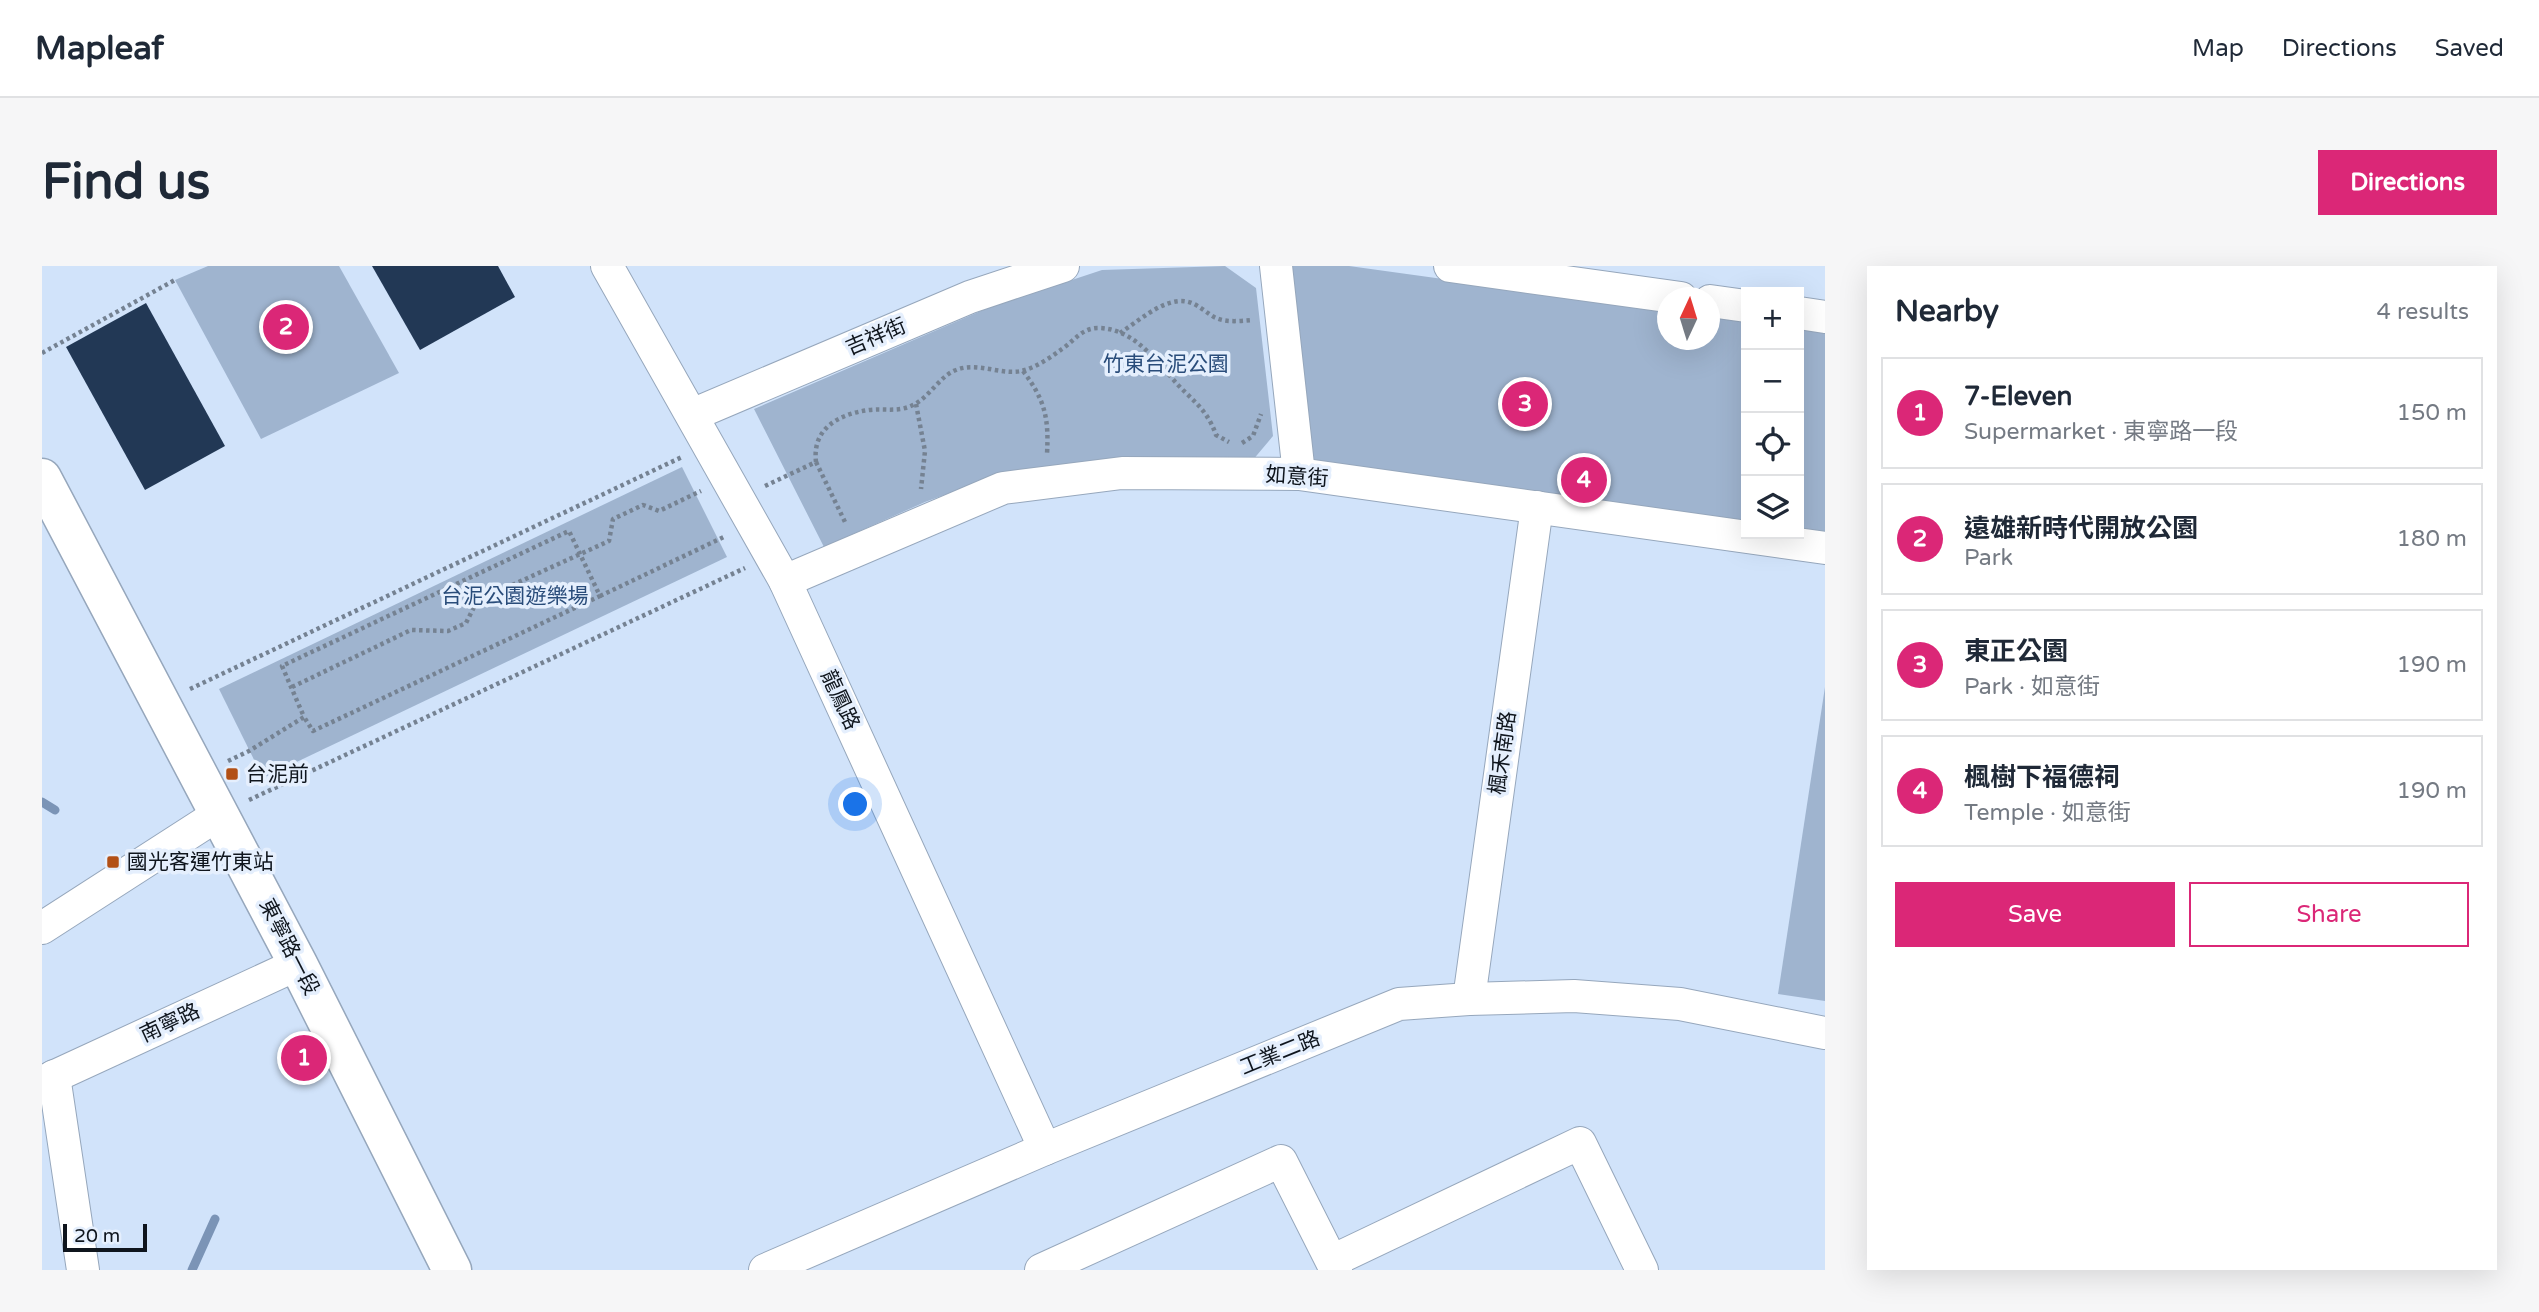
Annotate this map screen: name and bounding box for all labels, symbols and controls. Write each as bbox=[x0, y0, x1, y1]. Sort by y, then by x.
text: Mapleaf bbox=[35, 29, 164, 68]
text: Map bbox=[2192, 34, 2244, 63]
text: Directions bbox=[2282, 34, 2397, 63]
text: Saved bbox=[2435, 34, 2504, 63]
button: Directions bbox=[2318, 150, 2497, 215]
text: Find us bbox=[42, 153, 210, 212]
north arrow bbox=[1657, 287, 1720, 350]
map controls bbox=[1741, 287, 1804, 539]
button: + bbox=[1741, 287, 1804, 350]
text: Nearby bbox=[1895, 293, 1999, 330]
text: 4 results bbox=[2376, 298, 2469, 326]
pin: 2 bbox=[263, 301, 309, 353]
street label: 吉祥街 bbox=[842, 313, 910, 361]
button: − bbox=[1741, 350, 1804, 413]
park label: 竹東台泥公園 bbox=[1103, 352, 1229, 377]
pin: 3 bbox=[1502, 378, 1548, 430]
text: 7-Eleven bbox=[1964, 381, 2072, 412]
text: 1 bbox=[1913, 399, 1927, 427]
text: 150 m bbox=[2397, 399, 2467, 427]
button: locate bbox=[1741, 413, 1804, 476]
text: Supermarket · 東寧路一段 bbox=[1964, 418, 2238, 446]
pin: 4 bbox=[1561, 454, 1607, 506]
street label: 如意街 bbox=[1265, 462, 1329, 492]
button: layers bbox=[1741, 476, 1804, 539]
text: 遠雄新時代開放公園 bbox=[1964, 513, 2198, 544]
text: 2 bbox=[1913, 525, 1927, 553]
text: 180 m bbox=[2397, 525, 2467, 553]
text: Park bbox=[1964, 544, 2013, 572]
park label: 台泥公園遊樂場 bbox=[442, 584, 589, 609]
text: 東正公園 bbox=[1964, 636, 2068, 667]
text: 3 bbox=[1913, 651, 1927, 679]
text: 190 m bbox=[2397, 651, 2467, 679]
street label: 龍鳳路 bbox=[815, 666, 865, 734]
text: Park · 如意街 bbox=[1964, 673, 2100, 701]
street label: 楓禾南路 bbox=[1485, 710, 1521, 796]
place label: 台泥前 bbox=[246, 762, 309, 787]
text: 楓樹下福德祠 bbox=[1964, 762, 2120, 793]
marker: 台泥前 bbox=[224, 766, 240, 782]
text: 4 bbox=[1913, 777, 1927, 805]
text: 190 m bbox=[2397, 777, 2467, 805]
your location bbox=[838, 787, 872, 821]
text: Temple · 如意街 bbox=[1964, 799, 2131, 827]
place label: 國光客運竹東站 bbox=[127, 850, 274, 875]
marker: 國光客運竹東站 bbox=[105, 854, 121, 870]
button: Save bbox=[1895, 882, 2175, 947]
button: Share bbox=[2189, 882, 2469, 947]
street label: 東寧路一段 bbox=[254, 895, 324, 999]
street label: 南寧路 bbox=[136, 998, 204, 1048]
street label: 工業二路 bbox=[1236, 1026, 1324, 1080]
pin: 1 bbox=[281, 1032, 327, 1084]
scale bar bbox=[63, 1221, 147, 1253]
text: 20 m bbox=[74, 1225, 120, 1247]

